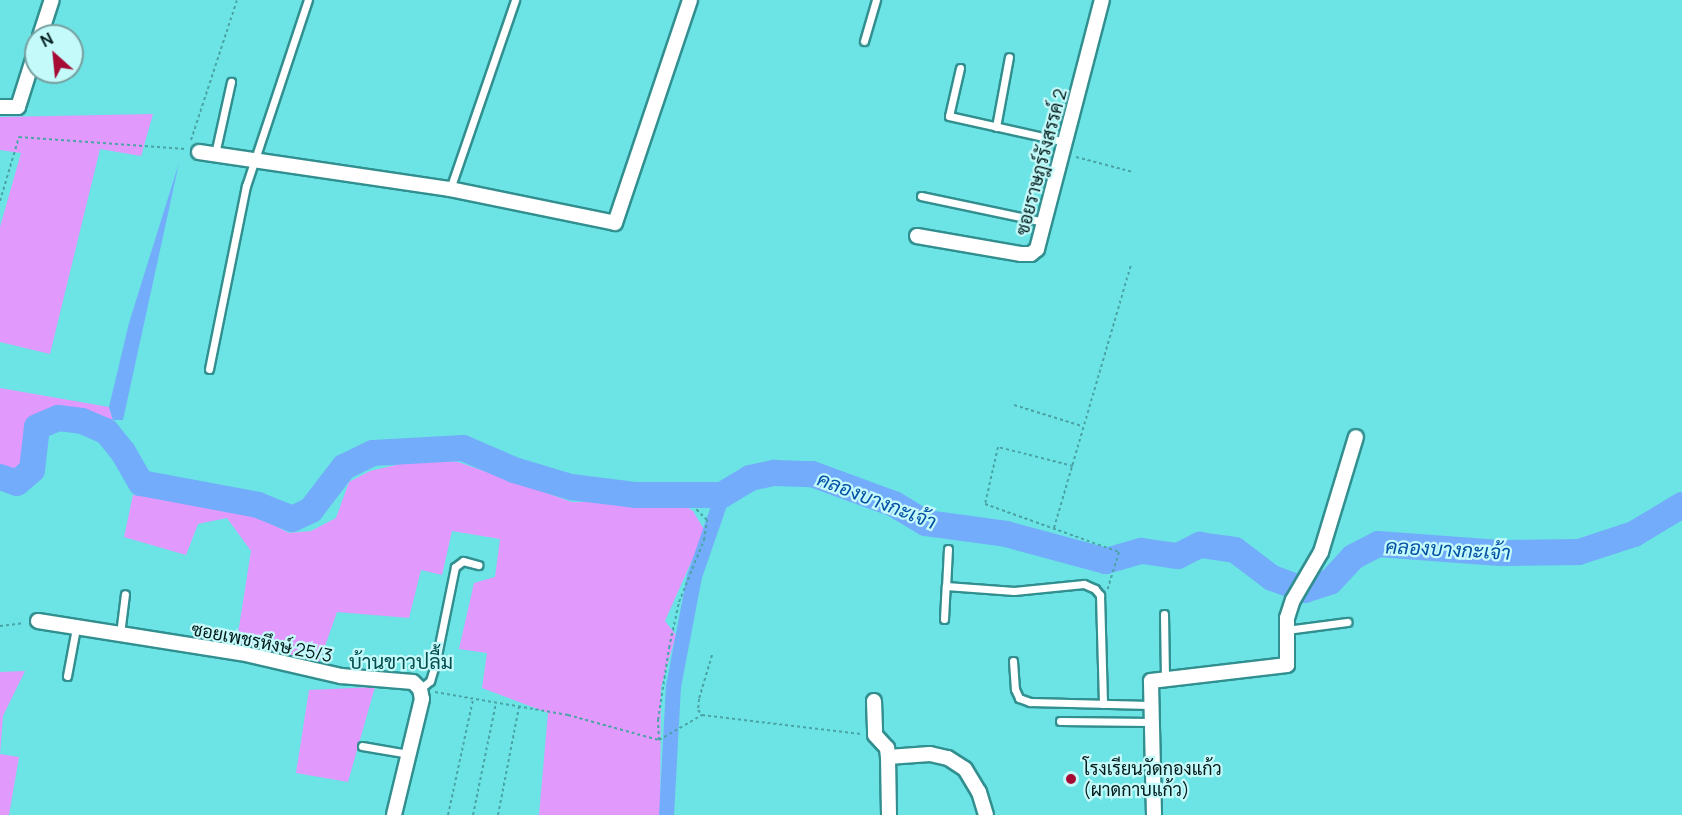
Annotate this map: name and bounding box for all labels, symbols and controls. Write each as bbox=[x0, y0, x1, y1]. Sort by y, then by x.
north arrow bbox=[24, 24, 84, 84]
text: N bbox=[37, 27, 57, 52]
street label: ซอยราษฎร์รังสรรค์ 2 bbox=[1011, 86, 1071, 238]
water label: คลองบางกะเจ้า bbox=[814, 466, 940, 534]
water label: คลองบางกะเจ้า bbox=[1385, 534, 1511, 564]
street label: ซอยเพชรหึงษ์ 25/3 bbox=[190, 618, 334, 666]
district label: บ้านขาวปลื้ม bbox=[349, 649, 453, 673]
place label: โรงเรียนวัดกองแก้ว (ผาดกาบแก้ว) bbox=[1083, 758, 1222, 800]
marker: โรงเรียนวัดกองแก้ว (ผาดกาบแก้ว) bbox=[1064, 772, 1078, 786]

